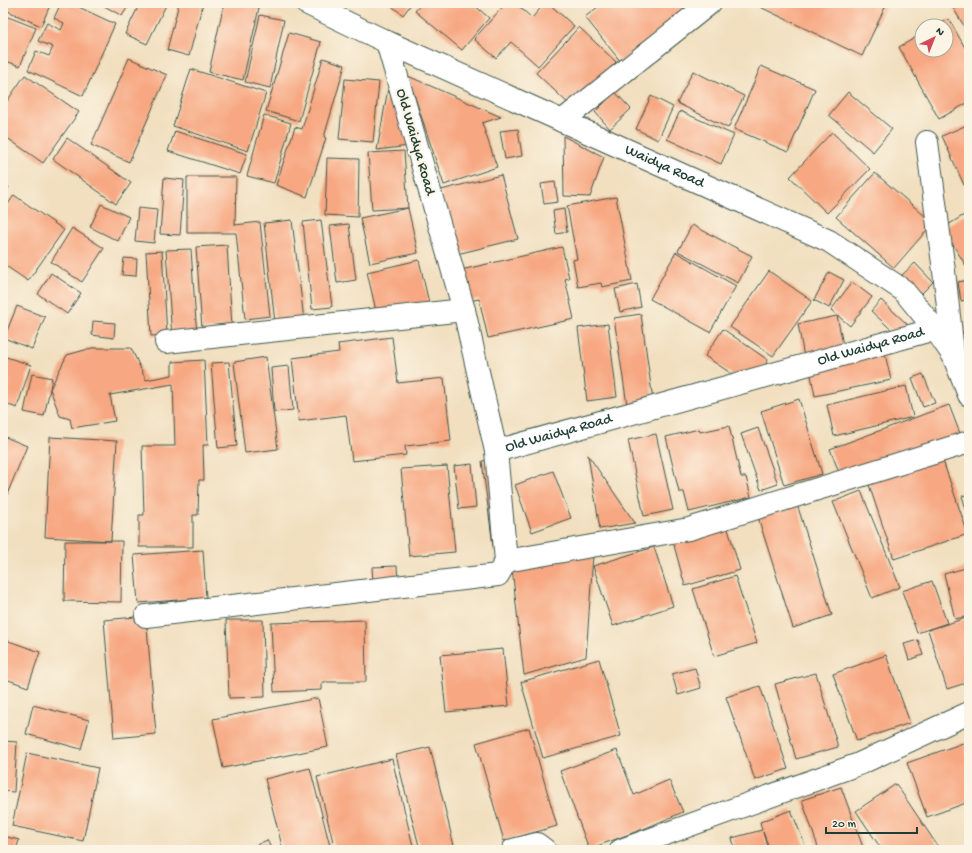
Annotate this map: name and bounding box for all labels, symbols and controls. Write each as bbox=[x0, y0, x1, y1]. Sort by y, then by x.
north arrow bbox=[914, 18, 954, 58]
text: N bbox=[933, 25, 946, 39]
street label: Old Waidya Road bbox=[391, 87, 439, 198]
street label: Waidya Road bbox=[622, 141, 708, 193]
street label: Old Waidya Road bbox=[815, 323, 927, 370]
street label: Old Waidya Road bbox=[503, 410, 615, 457]
scale bar bbox=[826, 809, 917, 835]
text: 20 m bbox=[832, 818, 857, 832]

